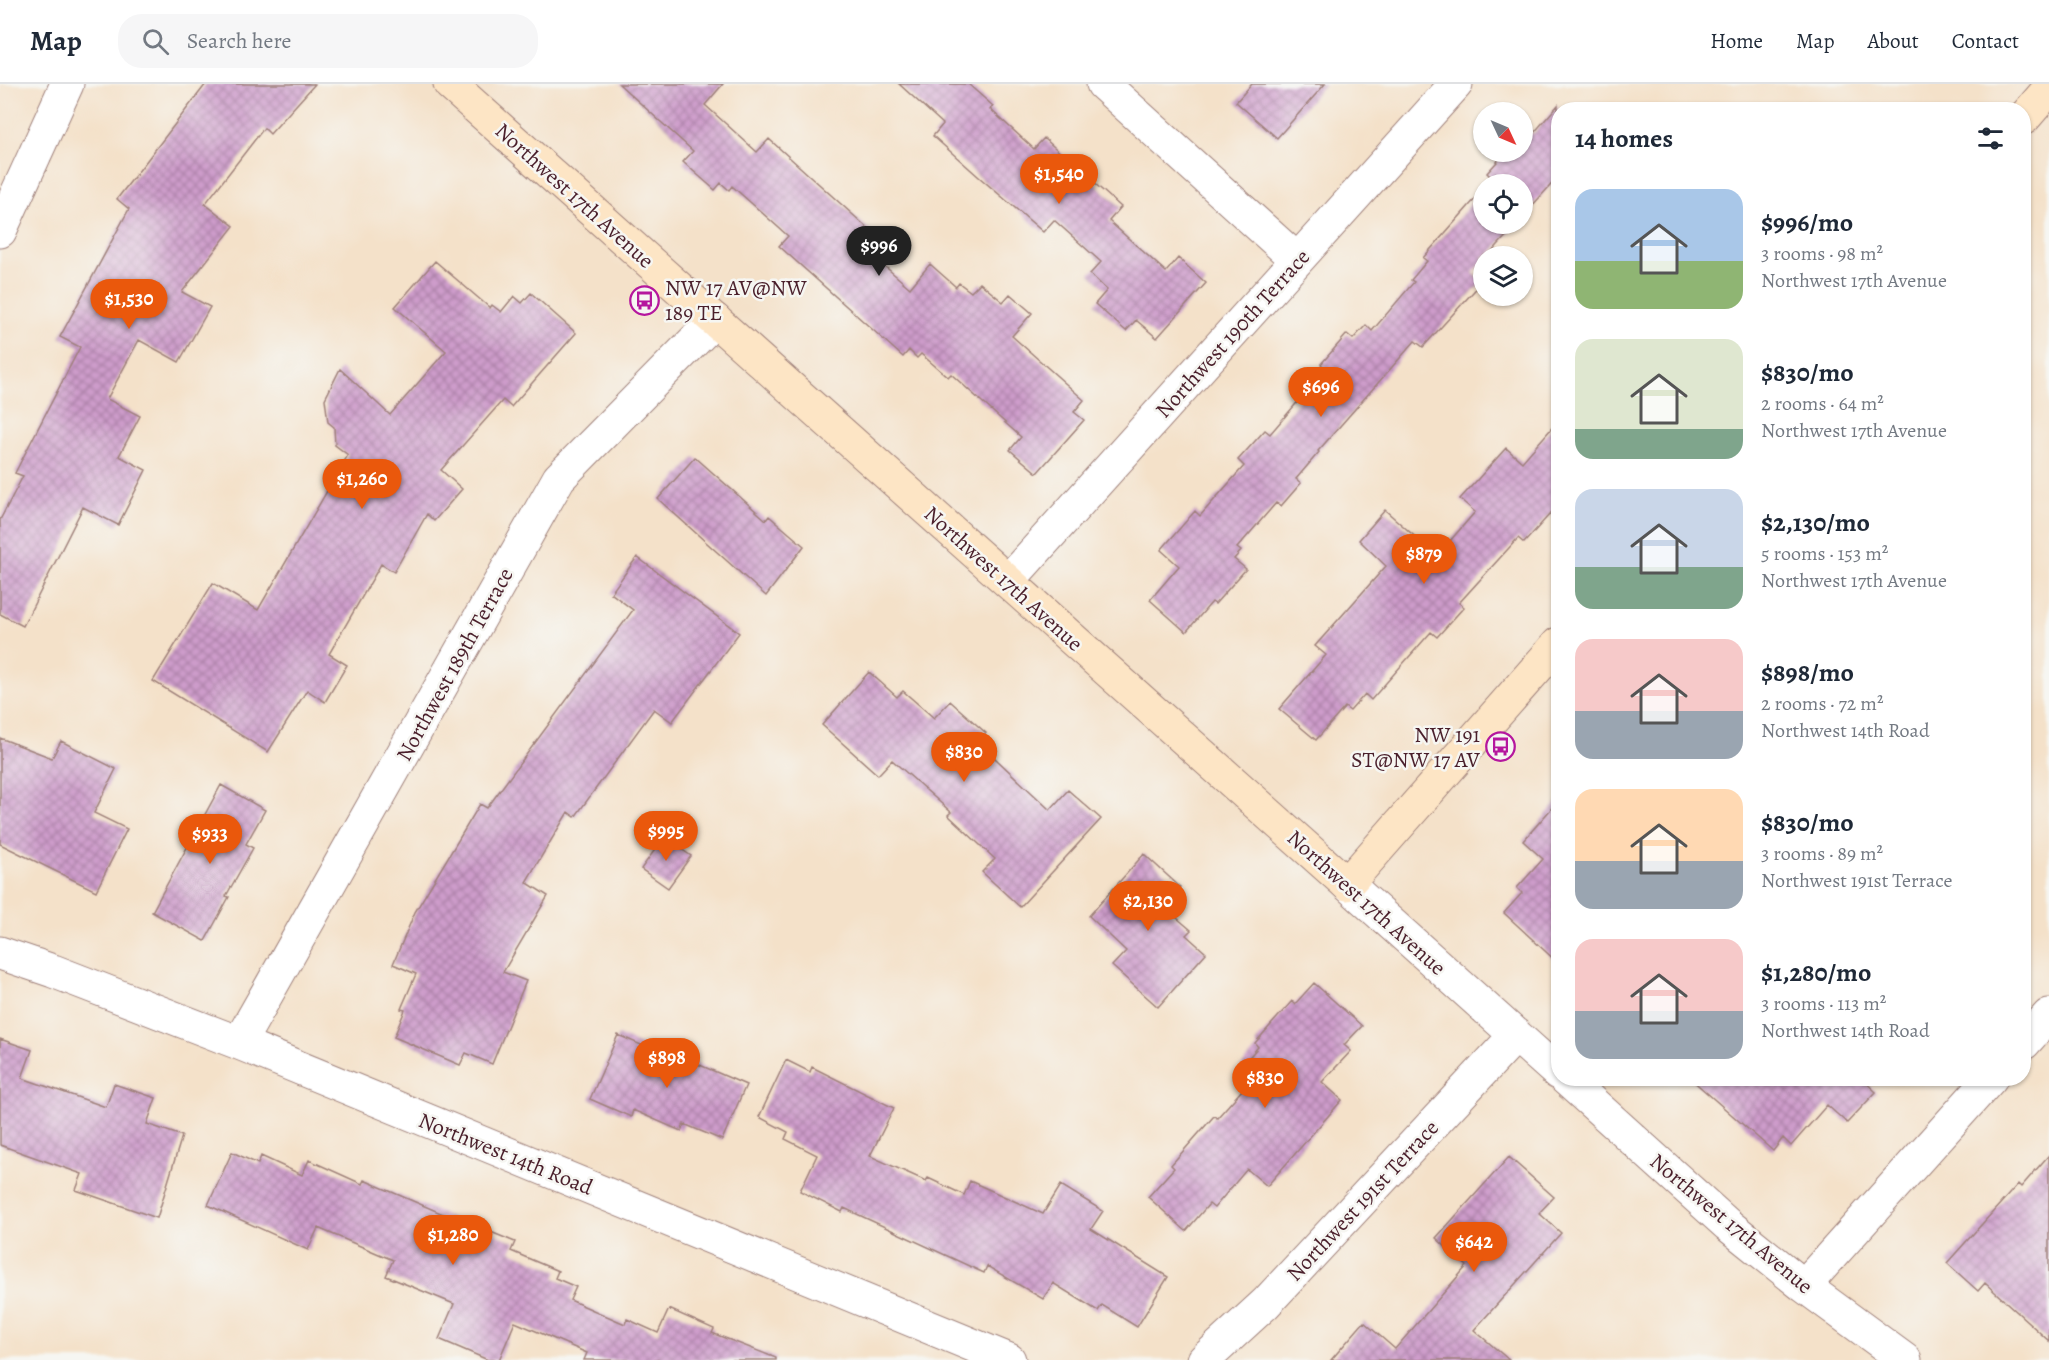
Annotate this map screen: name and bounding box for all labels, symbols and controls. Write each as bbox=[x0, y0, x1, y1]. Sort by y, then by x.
search box bbox=[118, 14, 538, 68]
text: Map bbox=[30, 22, 82, 60]
icon: search bbox=[139, 25, 172, 58]
text: Search here bbox=[187, 26, 291, 56]
text: Home bbox=[1710, 27, 1763, 55]
text: Map bbox=[1796, 27, 1834, 55]
text: About bbox=[1867, 27, 1919, 55]
text: Contact bbox=[1952, 27, 2019, 55]
north arrow bbox=[1473, 102, 1533, 162]
map controls bbox=[1473, 102, 1533, 306]
street label: Northwest 17th Avenue bbox=[488, 116, 660, 275]
text: 14 homes bbox=[1575, 121, 1673, 156]
icon: filters bbox=[1974, 122, 2007, 155]
pin: $1,540 bbox=[1010, 154, 1108, 205]
text: $1,540 bbox=[1034, 160, 1084, 187]
button: locate bbox=[1473, 174, 1533, 234]
text: $996/mo bbox=[1761, 205, 1853, 240]
icon: home bbox=[1623, 213, 1695, 285]
pin: $996 bbox=[843, 226, 915, 277]
text: $996 bbox=[860, 232, 898, 259]
text: 3 rooms · 98 m² bbox=[1761, 240, 1883, 267]
street label: Northwest 190th Terrace bbox=[1149, 243, 1317, 425]
button: layers bbox=[1473, 246, 1533, 306]
text: Northwest 17th Avenue bbox=[1761, 267, 1947, 294]
place label: NW 17 AV@NW 189 TE bbox=[665, 273, 807, 328]
pin: $1,530 bbox=[80, 279, 178, 330]
bus stop icon: NW 17 AV@NW 189 TE bbox=[628, 284, 660, 316]
text: $1,530 bbox=[104, 285, 154, 312]
text: $830/mo bbox=[1761, 355, 1854, 390]
icon: home bbox=[1623, 363, 1695, 435]
pin: $696 bbox=[1285, 367, 1357, 418]
text: $696 bbox=[1302, 373, 1340, 400]
text: 2 rooms · 64 m² bbox=[1761, 390, 1884, 417]
text: Northwest 17th Avenue bbox=[1761, 417, 1947, 444]
pin: $1,260 bbox=[313, 459, 411, 510]
text: $1,260 bbox=[337, 465, 387, 492]
street label: Northwest 17th Avenue bbox=[917, 499, 1089, 658]
text: $2,130/mo bbox=[1761, 505, 1870, 540]
icon: home bbox=[1623, 513, 1695, 585]
pin: $879 bbox=[1388, 534, 1460, 585]
text: $879 bbox=[1406, 540, 1442, 567]
text: 5 rooms · 153 m² bbox=[1761, 540, 1888, 567]
street label: Northwest 189th Terrace bbox=[389, 562, 521, 767]
text: Northwest 17th Avenue bbox=[1761, 567, 1947, 594]
text: $898/mo bbox=[1761, 655, 1854, 690]
icon: home bbox=[1623, 663, 1695, 735]
text: 2 rooms · 72 m² bbox=[1761, 690, 1883, 717]
text: Northwest 14th Road bbox=[1761, 717, 1930, 744]
place label: NW 191 ST@NW 17 AV bbox=[1351, 720, 1481, 775]
bus stop icon: NW 191 ST@NW 17 AV bbox=[1485, 731, 1517, 763]
pin: $830 bbox=[928, 732, 1000, 783]
text: $830 bbox=[945, 738, 983, 765]
text: $830/mo bbox=[1761, 805, 1854, 840]
pin: $995 bbox=[630, 811, 702, 862]
icon: home bbox=[1623, 813, 1695, 885]
pin: $933 bbox=[174, 814, 246, 865]
text: $995 bbox=[648, 817, 684, 844]
text: $933 bbox=[192, 820, 228, 847]
street label: Northwest 17th Avenue bbox=[1280, 823, 1452, 982]
text: 3 rooms · 89 m² bbox=[1761, 840, 1883, 867]
text: Northwest 191st Terrace bbox=[1761, 867, 1952, 894]
pin: $2,130 bbox=[1099, 881, 1197, 932]
text: $2,130 bbox=[1123, 887, 1173, 914]
text: $1,280/mo bbox=[1761, 955, 1871, 990]
icon: home bbox=[1623, 963, 1695, 1035]
text: 3 rooms · 113 m² bbox=[1761, 990, 1886, 1017]
text: Northwest 14th Road bbox=[1761, 1017, 1930, 1044]
pin: $898 bbox=[631, 1038, 703, 1089]
text: $898 bbox=[648, 1044, 686, 1071]
pin: $830 bbox=[1229, 1058, 1301, 1109]
text: $830 bbox=[1246, 1064, 1284, 1091]
street label: Northwest 14th Road bbox=[414, 1105, 597, 1203]
street label: Northwest 191st Terrace bbox=[1280, 1113, 1446, 1288]
street label: Northwest 17th Avenue bbox=[1643, 1147, 1819, 1301]
pin: $1,280 bbox=[404, 1215, 502, 1266]
text: $1,280 bbox=[427, 1221, 479, 1248]
pin: $642 bbox=[1438, 1222, 1510, 1273]
text: $642 bbox=[1455, 1228, 1493, 1255]

